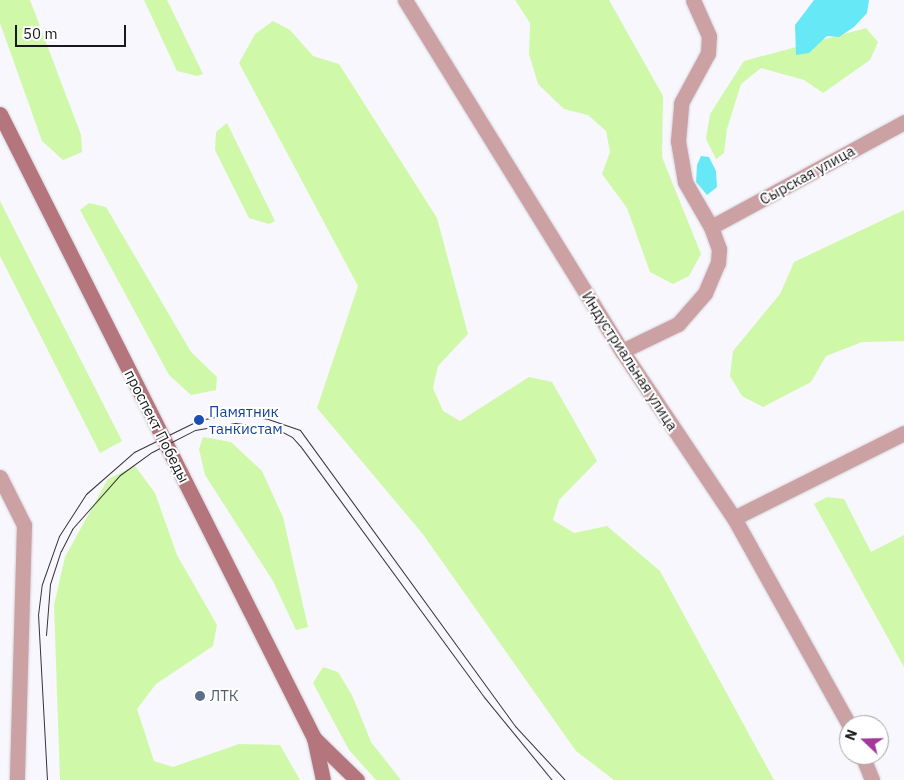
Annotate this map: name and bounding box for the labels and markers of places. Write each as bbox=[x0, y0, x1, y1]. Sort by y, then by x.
place label: Памятник танкистам bbox=[209, 402, 283, 437]
marker: Памятник танкистам bbox=[193, 414, 205, 426]
place label: ЛТК bbox=[210, 687, 239, 705]
marker: ЛТК bbox=[194, 690, 206, 702]

